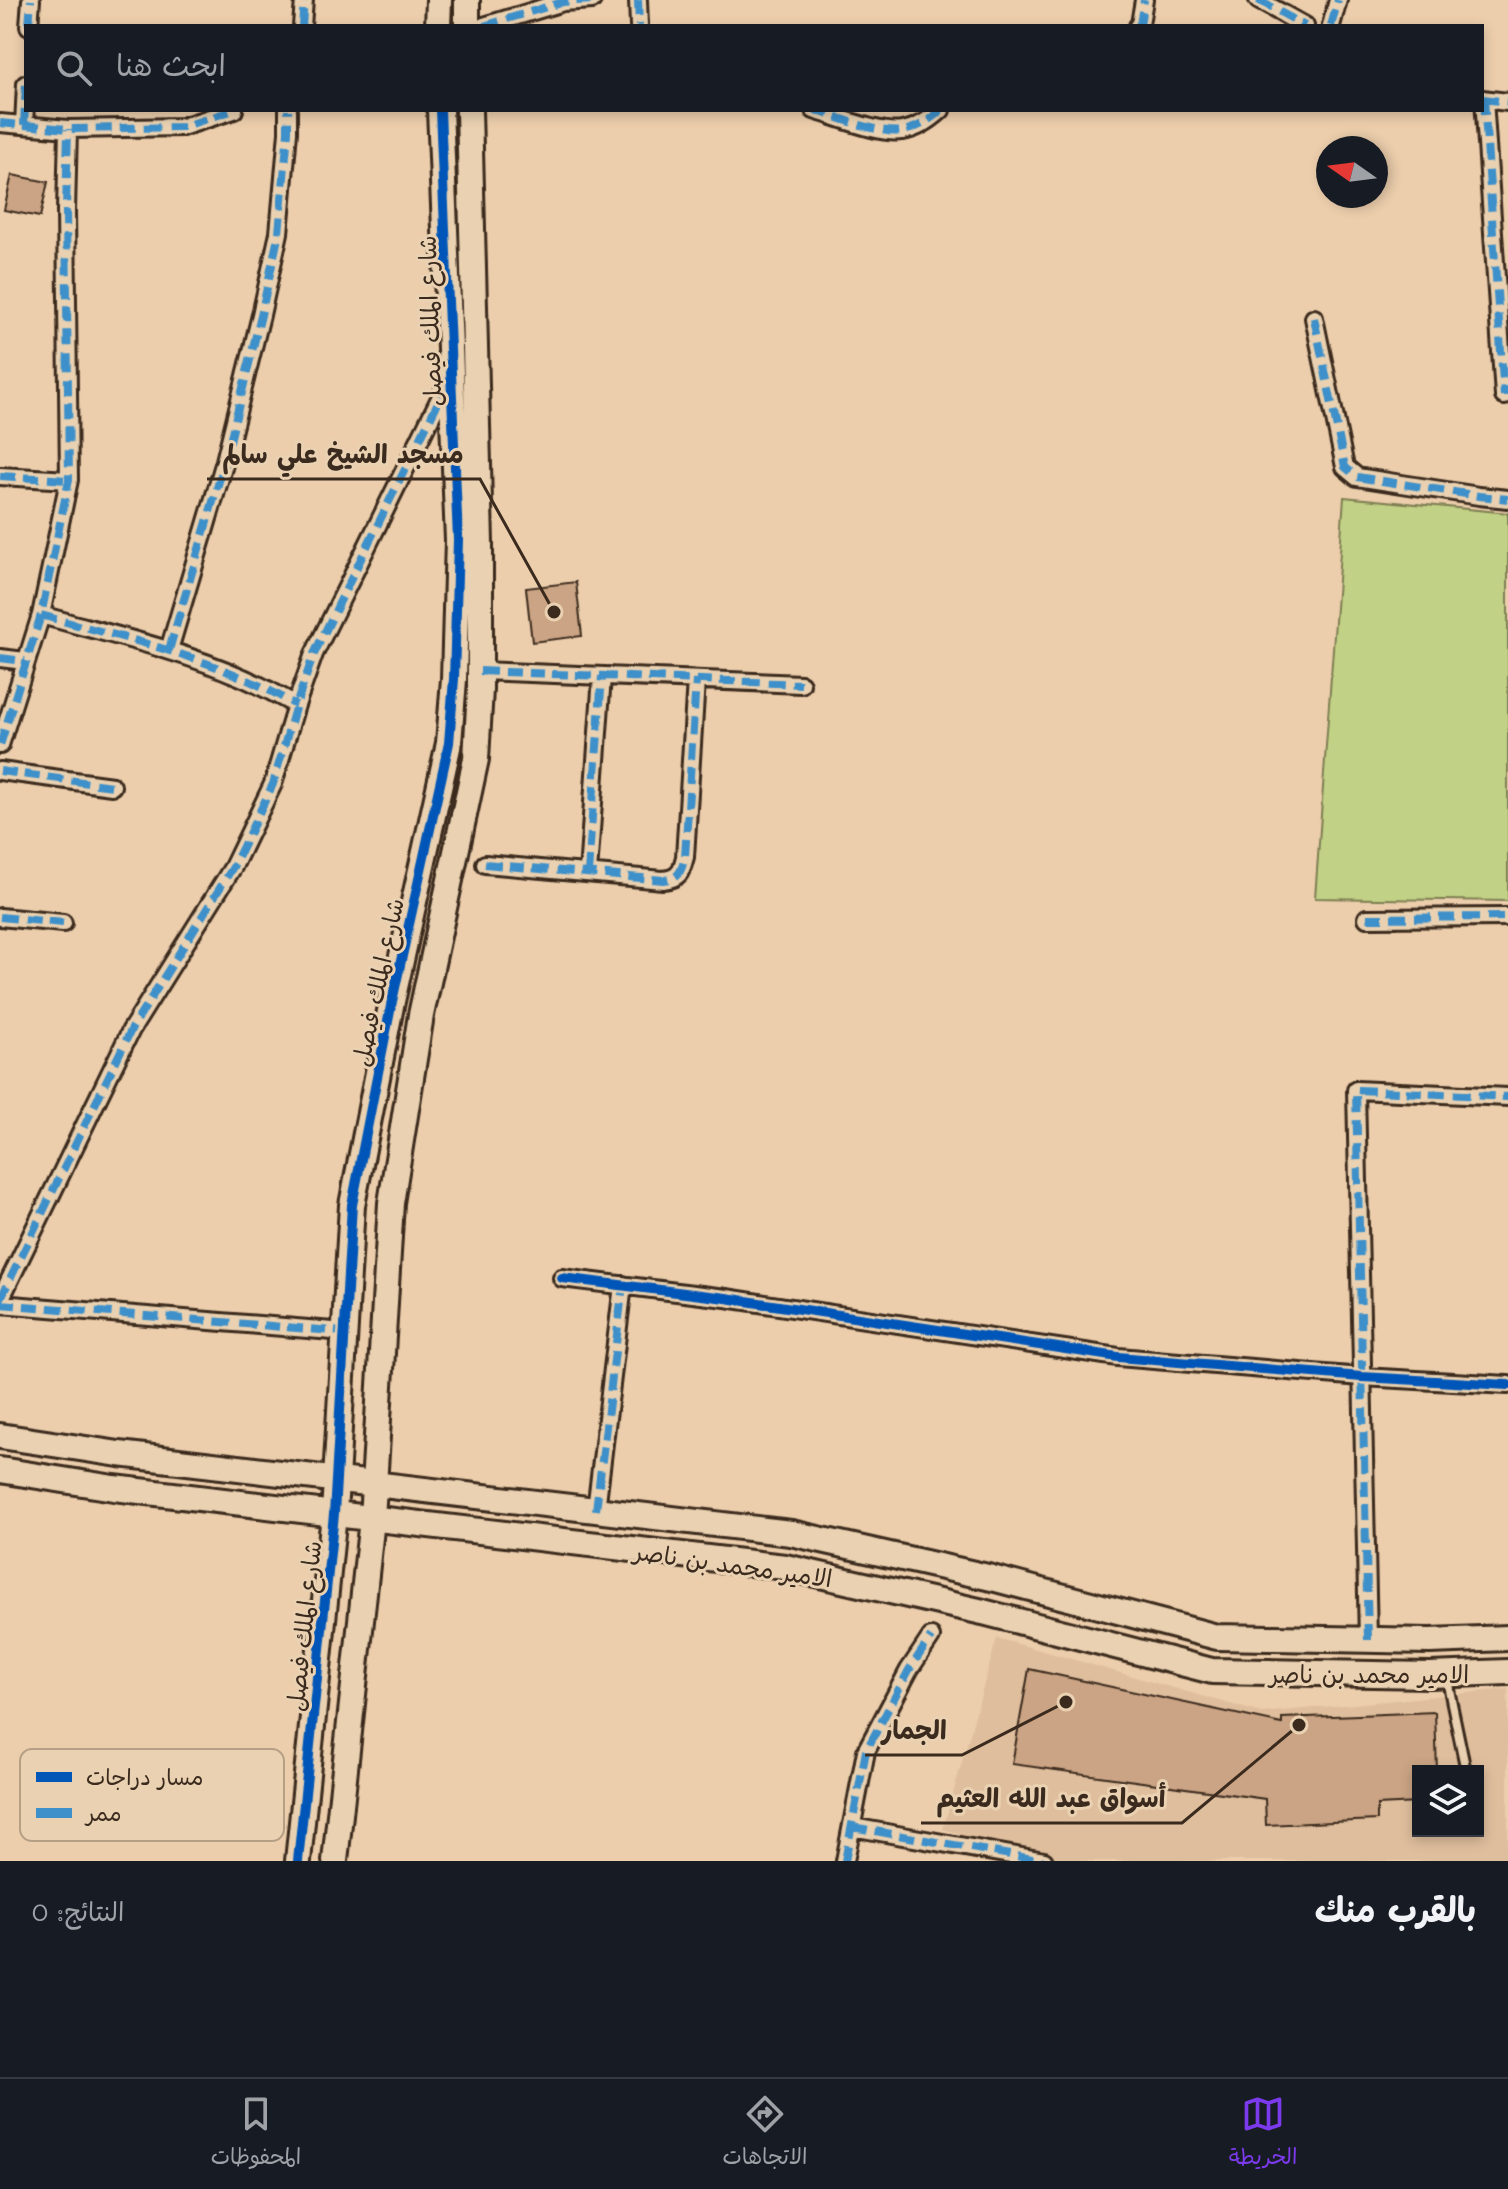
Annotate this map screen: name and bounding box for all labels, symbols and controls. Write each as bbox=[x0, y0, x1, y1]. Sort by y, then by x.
search box bbox=[24, 24, 1484, 112]
text: ابحث هنا bbox=[116, 44, 226, 84]
icon: search bbox=[52, 46, 96, 90]
north arrow bbox=[1316, 136, 1388, 208]
street label: شارع الملك فيصل bbox=[411, 235, 450, 407]
callout: مسجد الشيخ علي سالم bbox=[207, 429, 480, 479]
text: مسجد الشيخ علي سالم bbox=[222, 436, 464, 478]
street label: شارع الملك فيصل bbox=[344, 895, 413, 1070]
street label: الامير محمد بن ناصر bbox=[630, 1534, 834, 1593]
street label: شارع الملك فيصل bbox=[279, 1539, 330, 1713]
street label: الامير محمد بن ناصر bbox=[1267, 1658, 1469, 1689]
callout: الجمار bbox=[865, 1705, 962, 1755]
text: الجمار bbox=[879, 1712, 947, 1746]
legend bbox=[20, 1749, 284, 1841]
text: مسار دراجات bbox=[86, 1762, 204, 1791]
map controls bbox=[1412, 1765, 1484, 1837]
button: layers bbox=[1412, 1765, 1484, 1837]
callout: أسواق عبد الله العثيم bbox=[921, 1773, 1182, 1823]
text: أسواق عبد الله العثيم bbox=[937, 1780, 1166, 1818]
text: ممر bbox=[84, 1798, 122, 1827]
text: بالقرب منك bbox=[1315, 1886, 1476, 1931]
text: النتائج: 0 bbox=[32, 1894, 124, 1928]
tab: المحفوظات bbox=[211, 2092, 301, 2176]
tab: الاتجاهات bbox=[723, 2092, 807, 2176]
tab: الخريطة bbox=[1229, 2092, 1297, 2176]

